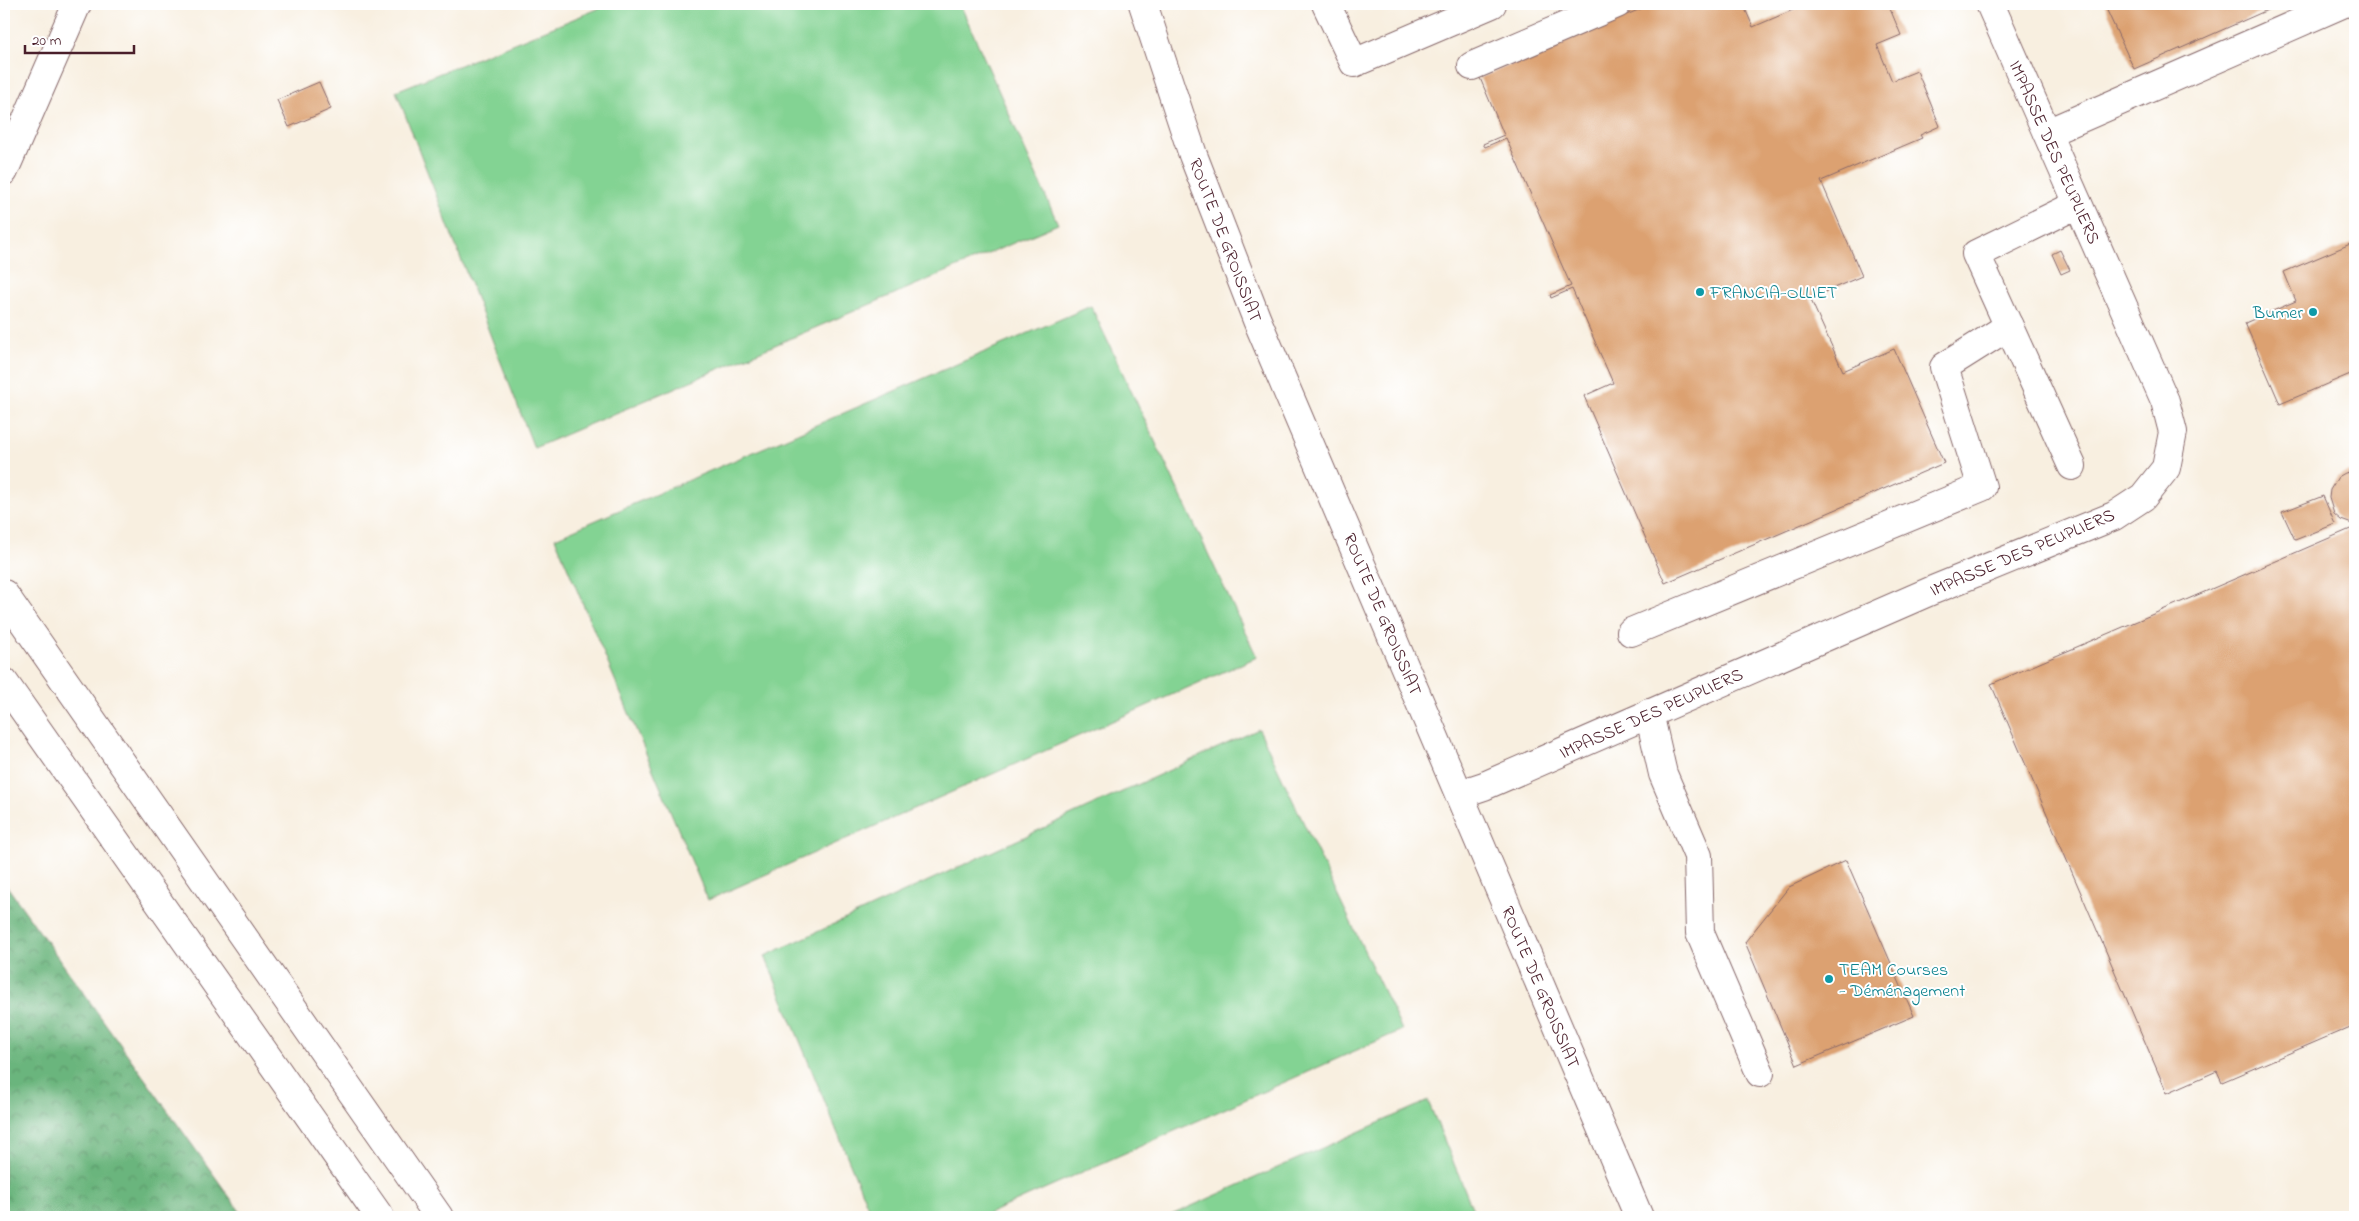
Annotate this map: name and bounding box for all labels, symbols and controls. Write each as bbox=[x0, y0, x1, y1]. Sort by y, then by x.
scale bar bbox=[25, 22, 134, 54]
text: 20 m bbox=[32, 30, 62, 52]
street label: IMPASSE DES PEUPLIERS bbox=[2001, 57, 2105, 249]
street label: ROUTE DE GROISSIAT bbox=[1181, 155, 1267, 327]
place label: FRANCIA-OLLIET bbox=[1709, 281, 1837, 307]
marker: FRANCIA-OLLIET bbox=[1694, 286, 1706, 298]
place label: Bumer bbox=[2252, 301, 2303, 327]
marker: Bumer bbox=[2307, 306, 2319, 318]
street label: IMPASSE DES PEUPLIERS bbox=[1926, 503, 2119, 605]
street label: ROUTE DE GROISSIAT bbox=[1335, 530, 1427, 700]
street label: IMPASSE DES PEUPLIERS bbox=[1556, 663, 1748, 767]
street label: ROUTE DE GROISSIAT bbox=[1493, 903, 1585, 1073]
place label: TEAM Courses - Déménagement bbox=[1839, 958, 1965, 1006]
marker: TEAM Courses - Déménagement bbox=[1823, 973, 1835, 985]

